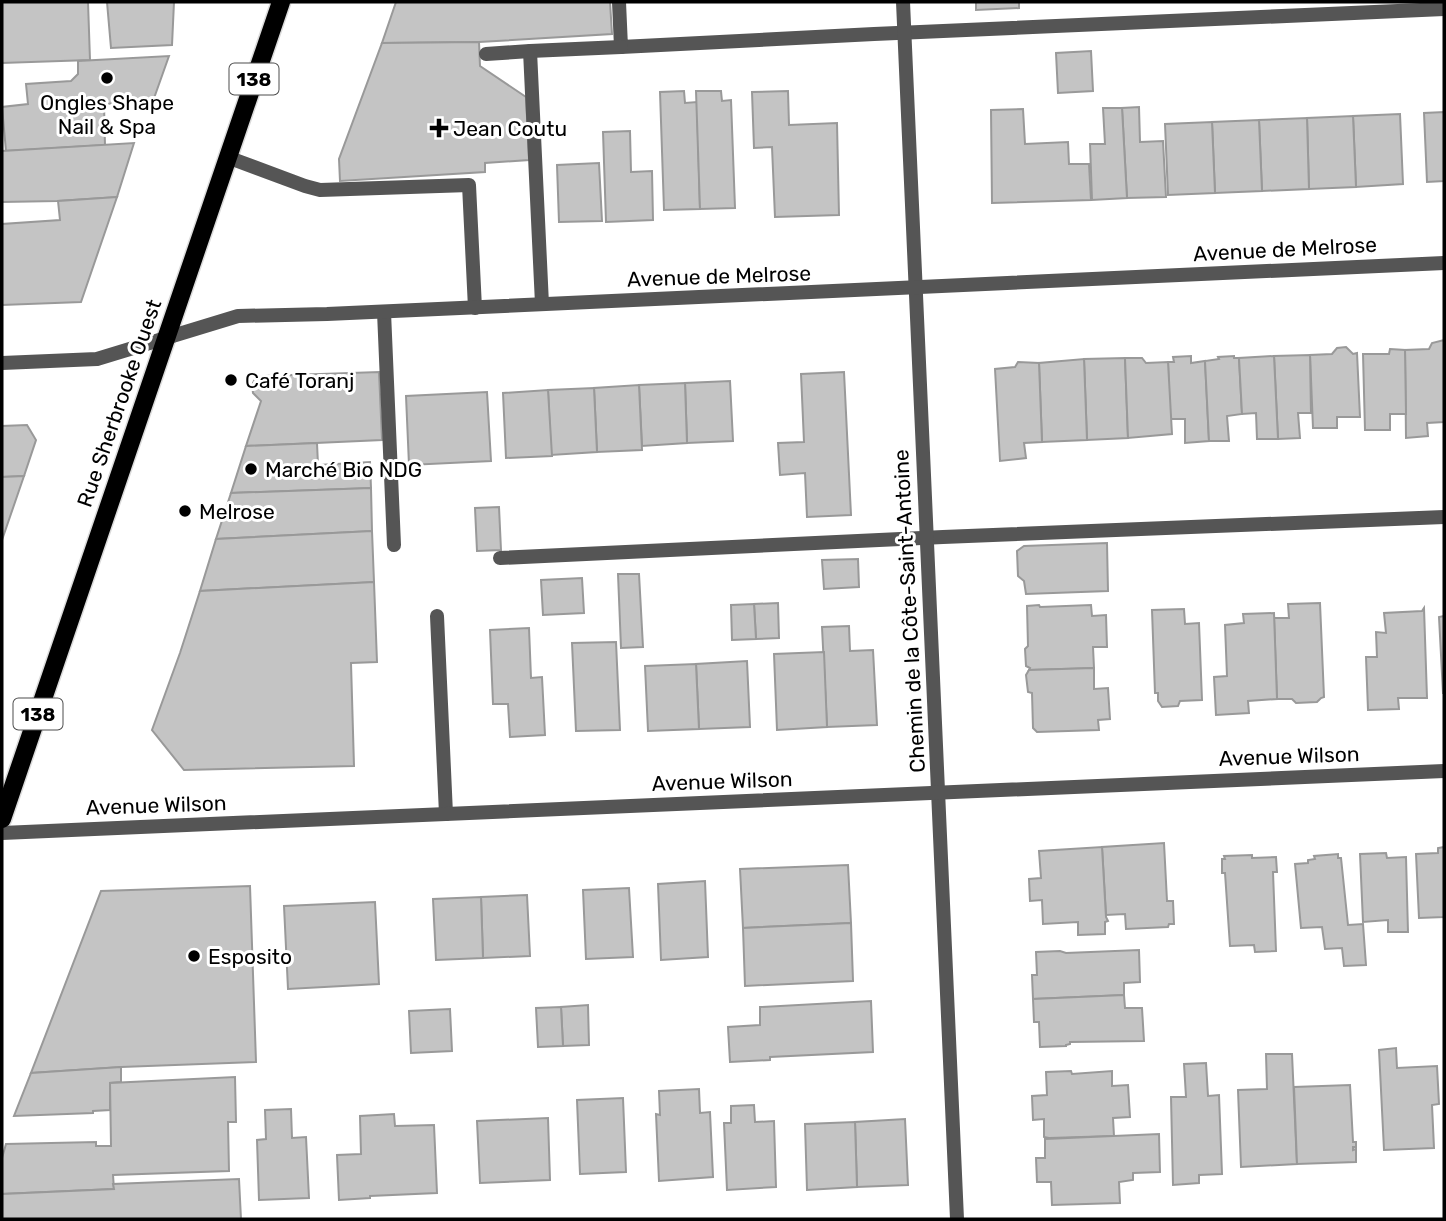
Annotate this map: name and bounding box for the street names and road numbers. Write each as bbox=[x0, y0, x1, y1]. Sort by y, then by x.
road number: 138 bbox=[230, 64, 278, 94]
street label: Avenue de Melrose bbox=[1193, 232, 1377, 266]
street label: Avenue de Melrose bbox=[627, 260, 811, 292]
street label: Rue Sherbrooke Ouest bbox=[72, 296, 166, 510]
street label: Chemin de la Côte-Saint-Antoine bbox=[888, 449, 930, 773]
road number: 138 bbox=[14, 698, 62, 730]
street label: Avenue Wilson bbox=[1218, 741, 1360, 771]
street label: Avenue Wilson bbox=[651, 766, 793, 796]
street label: Avenue Wilson bbox=[85, 790, 227, 820]

